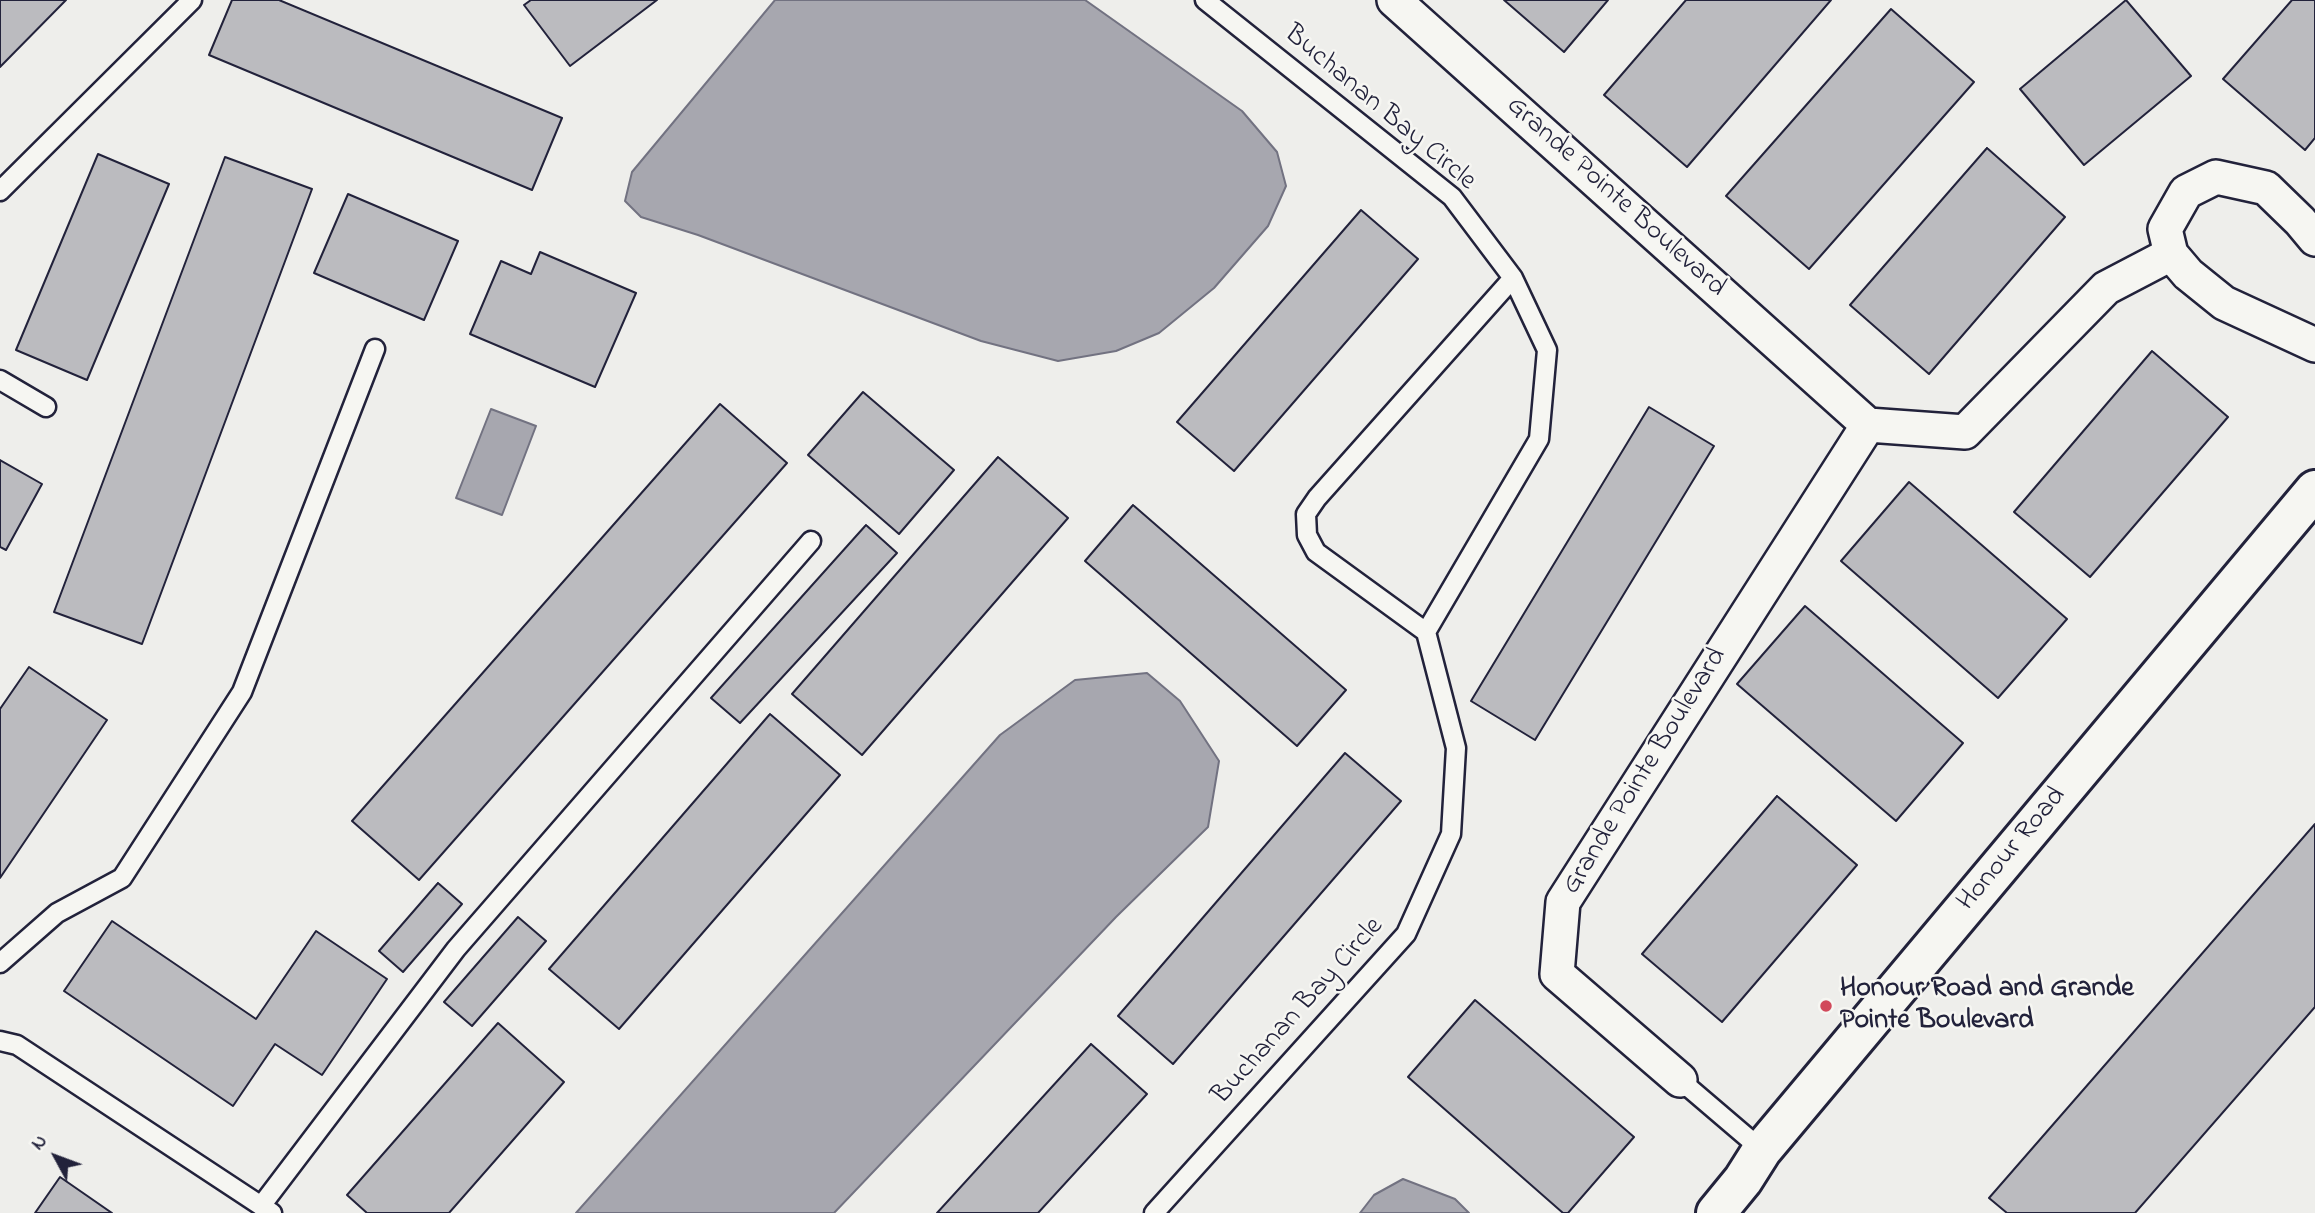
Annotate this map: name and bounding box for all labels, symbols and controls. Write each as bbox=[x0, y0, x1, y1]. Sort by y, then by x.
street label: Buchanan Bay Circle bbox=[1276, 19, 1482, 199]
street label: Grande Pointe Boulevard bbox=[1498, 90, 1732, 306]
street label: Grande Pointe Boulevard bbox=[1556, 643, 1736, 901]
street label: Honour Road bbox=[1951, 781, 2075, 919]
street label: Buchanan Bay Circle bbox=[1206, 911, 1392, 1113]
place label: Honour Road and Grande Pointe Boulevard bbox=[1840, 973, 2134, 1039]
marker: Honour Road and Grande Pointe Boulevard bbox=[1818, 998, 1834, 1014]
north arrow bbox=[21, 1122, 91, 1192]
text: N bbox=[25, 1129, 54, 1157]

